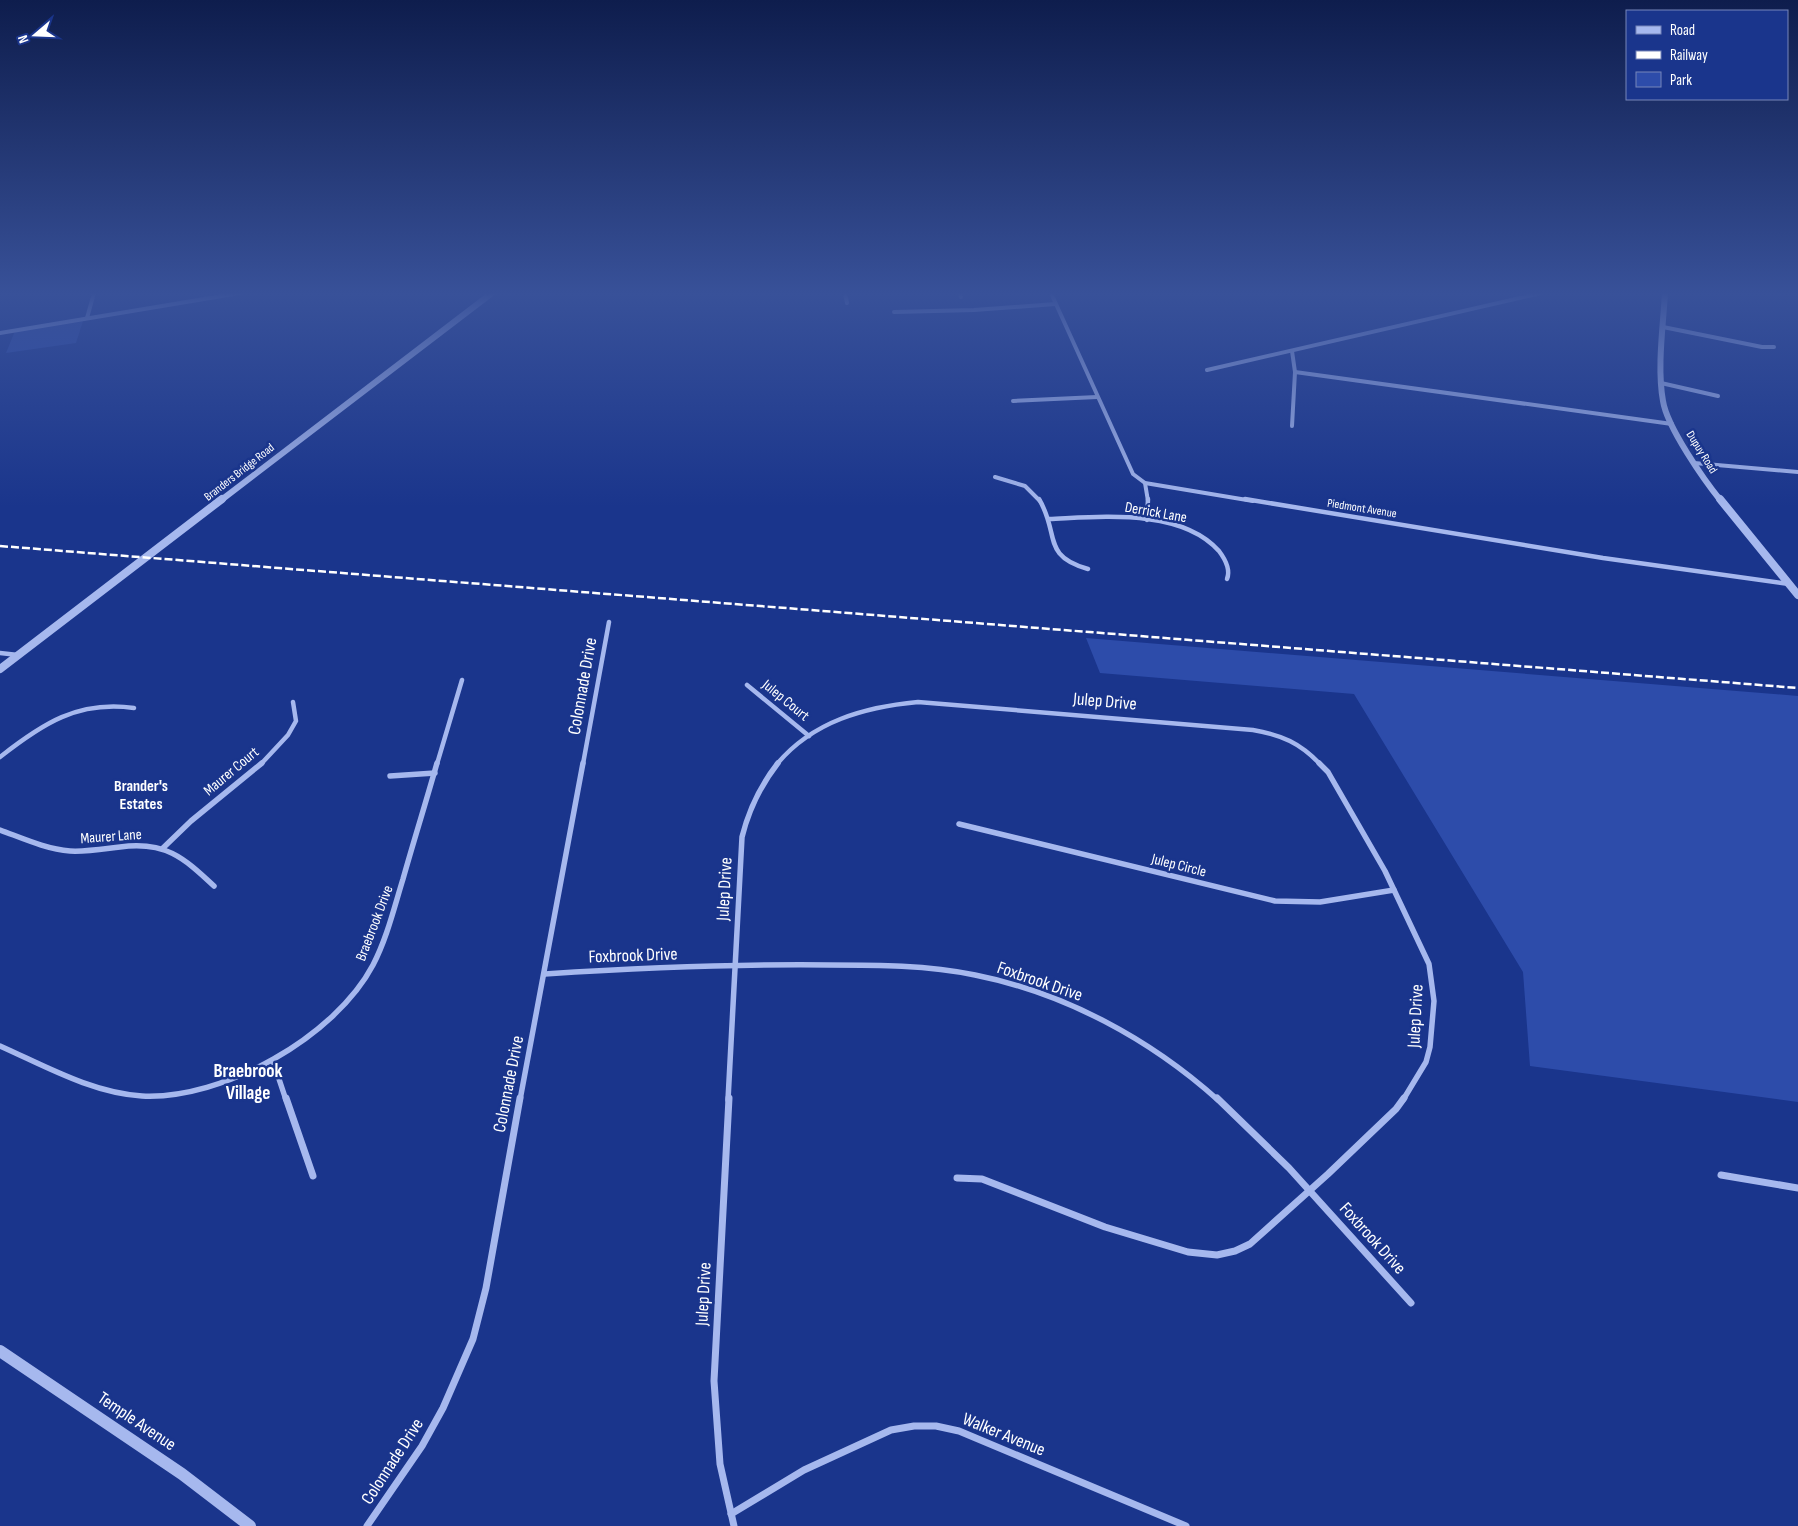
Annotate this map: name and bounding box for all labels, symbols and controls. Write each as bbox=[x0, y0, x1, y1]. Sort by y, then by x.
north arrow bbox=[10, 10, 60, 60]
legend bbox=[1626, 10, 1788, 100]
text: Road bbox=[1670, 21, 1695, 40]
text: N bbox=[14, 33, 32, 45]
text: Railway bbox=[1670, 46, 1708, 65]
text: Park bbox=[1670, 71, 1692, 90]
street label: Dupuy Road bbox=[1683, 428, 1721, 476]
street label: Branders Bridge Road bbox=[201, 440, 277, 505]
street label: Piedmont Avenue bbox=[1326, 496, 1398, 521]
street label: Derrick Lane bbox=[1123, 498, 1188, 527]
street label: Colonnade Drive bbox=[564, 636, 601, 736]
street label: Julep Court bbox=[757, 675, 814, 725]
street label: Julep Drive bbox=[1071, 688, 1138, 715]
street label: Maurer Court bbox=[200, 742, 263, 800]
district label: Brander's Estates bbox=[114, 777, 168, 814]
street label: Maurer Lane bbox=[80, 825, 142, 848]
street label: Julep Circle bbox=[1149, 849, 1208, 881]
street label: Julep Drive bbox=[712, 857, 737, 922]
street label: Braebrook Drive bbox=[351, 883, 398, 964]
street label: Foxbrook Drive bbox=[588, 943, 678, 968]
street label: Foxbrook Drive bbox=[994, 957, 1085, 1006]
street label: Julep Drive bbox=[1403, 984, 1428, 1049]
street label: Colonnade Drive bbox=[489, 1034, 528, 1134]
district label: Braebrook Village bbox=[213, 1060, 283, 1105]
street label: Foxbrook Drive bbox=[1335, 1198, 1410, 1278]
street label: Julep Drive bbox=[691, 1262, 716, 1327]
street label: Temple Avenue bbox=[94, 1388, 180, 1455]
street label: Walker Avenue bbox=[959, 1408, 1048, 1461]
street label: Colonnade Drive bbox=[357, 1414, 428, 1508]

